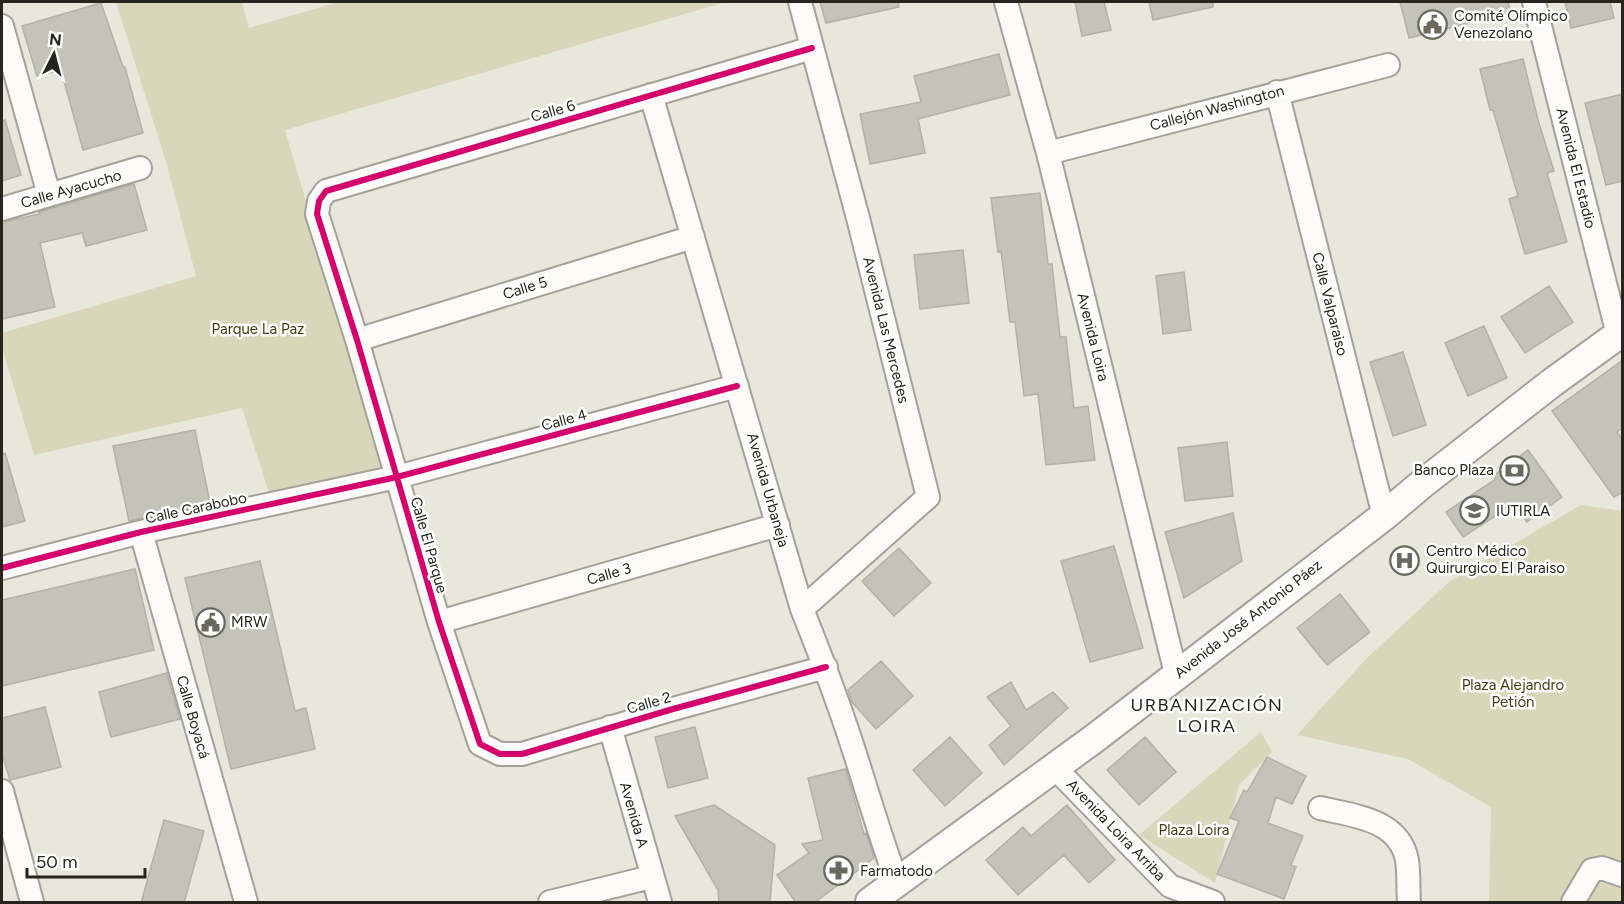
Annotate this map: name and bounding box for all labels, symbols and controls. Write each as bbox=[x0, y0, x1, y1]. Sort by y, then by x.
place label: Comité Olímpico Venezolano bbox=[1454, 7, 1568, 42]
public building icon: Comité Olímpico Venezolano bbox=[1417, 9, 1449, 41]
north arrow bbox=[24, 24, 84, 84]
text: N bbox=[48, 29, 63, 50]
street label: Callejón Washington bbox=[1148, 81, 1286, 135]
street label: Calle 6 bbox=[529, 96, 578, 126]
street label: Avenida El Estadio bbox=[1552, 106, 1600, 231]
street label: Calle Ayacucho bbox=[19, 166, 124, 212]
street label: Calle Valparaiso bbox=[1308, 250, 1352, 358]
street label: Avenida Las Mercedes bbox=[859, 255, 913, 405]
street label: Calle 5 bbox=[501, 273, 549, 303]
street label: Avenida Loira bbox=[1073, 291, 1113, 383]
park label: Parque La Paz bbox=[212, 320, 304, 338]
street label: Calle 4 bbox=[539, 405, 589, 435]
street label: Avenida Urbaneja bbox=[743, 431, 793, 549]
bank icon: Banco Plaza bbox=[1499, 454, 1531, 486]
place label: Banco Plaza bbox=[1414, 461, 1494, 479]
street label: Calle Carabobo bbox=[144, 488, 249, 528]
street label: Calle El Parque bbox=[407, 495, 451, 595]
school or university icon: IUTIRLA bbox=[1459, 495, 1491, 527]
place label: IUTIRLA bbox=[1496, 502, 1550, 520]
place label: Centro Médico Quirurgico El Paraiso bbox=[1426, 542, 1565, 577]
hospital icon: Centro Médico Quirurgico El Paraiso bbox=[1389, 544, 1421, 576]
street label: Avenida José Antonio Páez bbox=[1171, 556, 1325, 682]
street label: Calle 3 bbox=[585, 559, 633, 589]
public building icon: MRW bbox=[194, 606, 226, 638]
place label: MRW bbox=[231, 613, 268, 631]
street label: Calle Boyacá bbox=[173, 673, 213, 761]
park label: Plaza Alejandro Petión bbox=[1462, 676, 1565, 711]
street label: Calle 2 bbox=[625, 688, 673, 718]
district label: URBANIZACIÓN LOIRA bbox=[1130, 694, 1284, 737]
street label: Avenida Loira Arriba bbox=[1063, 775, 1169, 885]
street label: Avenida A bbox=[616, 780, 652, 850]
park label: Plaza Loira bbox=[1158, 821, 1230, 839]
scale bar bbox=[27, 841, 146, 879]
text: 50 m bbox=[36, 851, 78, 873]
pharmacy icon: Farmatodo bbox=[823, 855, 855, 887]
place label: Farmatodo bbox=[860, 862, 933, 880]

